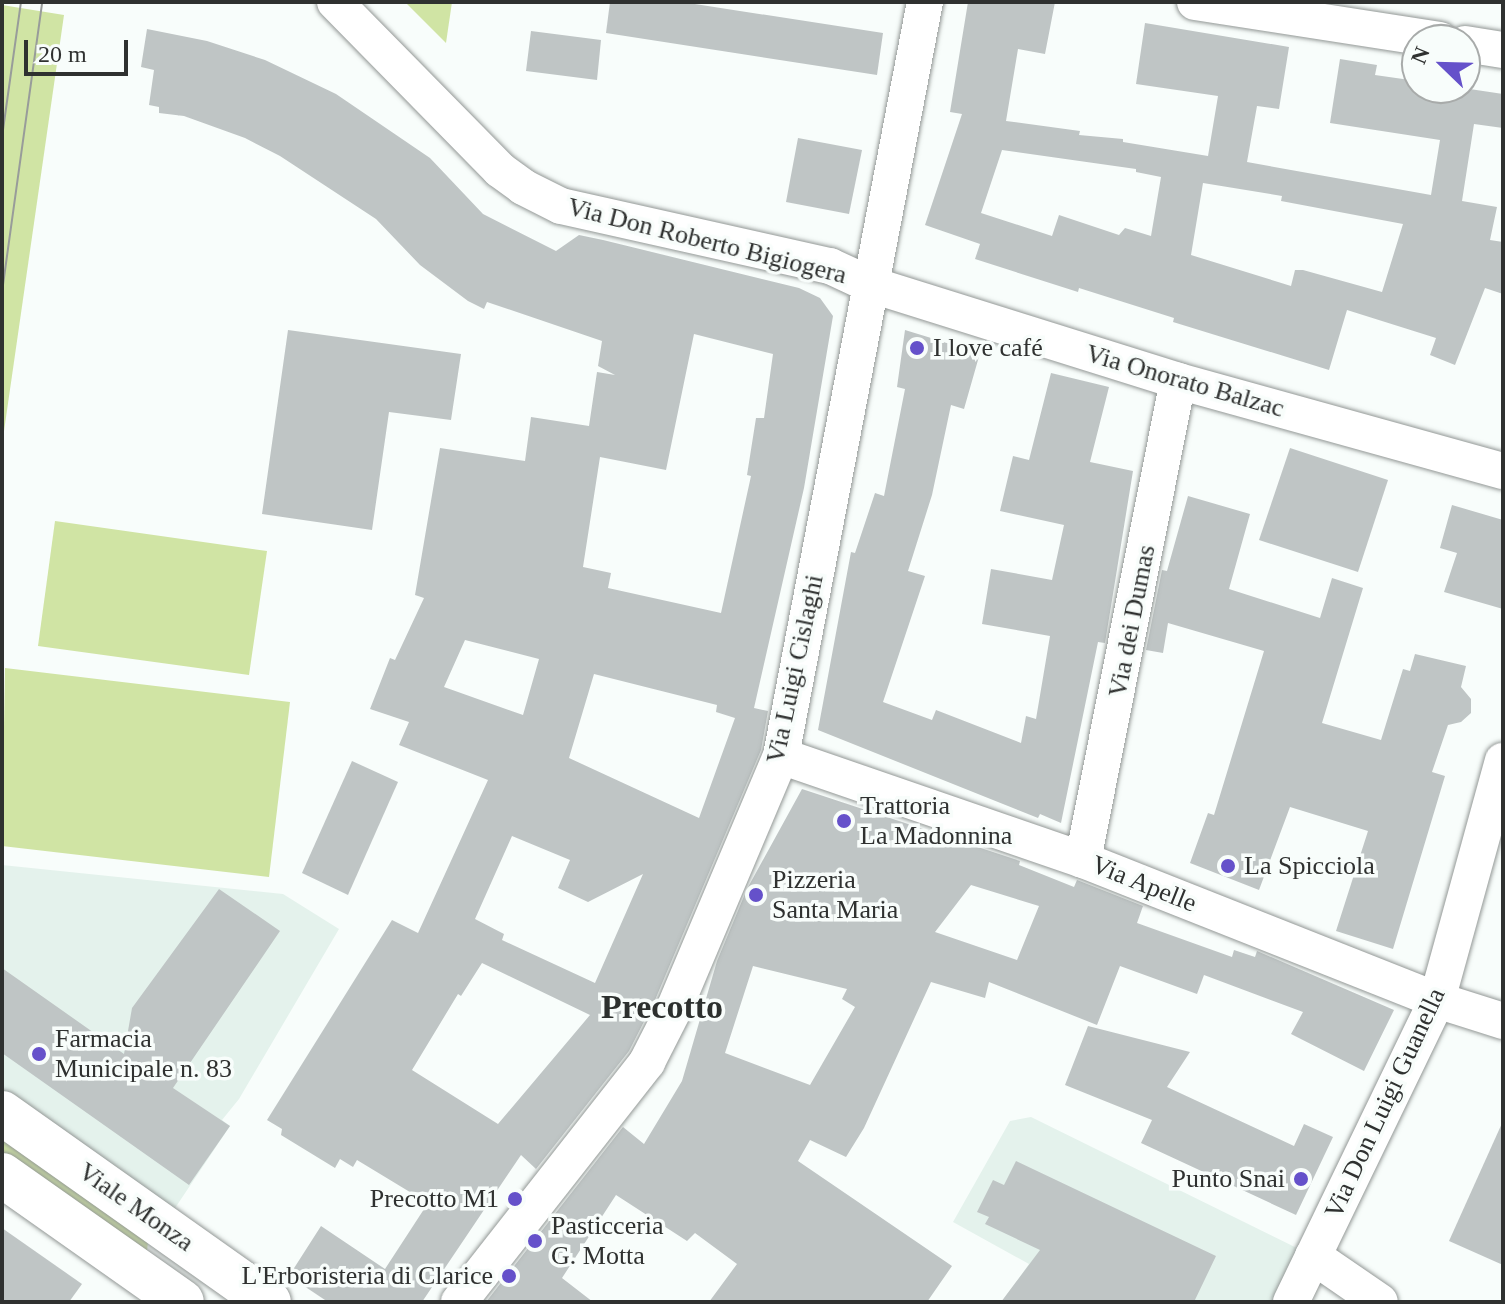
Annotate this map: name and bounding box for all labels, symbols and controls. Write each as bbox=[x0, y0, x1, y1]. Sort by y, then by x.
scale bar bbox=[28, 24, 132, 74]
north arrow bbox=[1401, 24, 1481, 104]
text: 20 m bbox=[38, 41, 87, 67]
text: N bbox=[1406, 43, 1435, 67]
street label: Via Don Roberto Bigiogera bbox=[564, 191, 850, 291]
place label: I love café bbox=[933, 332, 1043, 364]
street label: Via Onorato Balzac bbox=[1082, 338, 1288, 424]
marker: I love café bbox=[908, 339, 926, 357]
street label: Via dei Dumas bbox=[1102, 542, 1162, 700]
street label: Via Luigi Cislaghi bbox=[760, 572, 830, 766]
place label: Trattoria La Madonnina bbox=[860, 790, 1012, 852]
marker: Trattoria La Madonnina bbox=[835, 812, 853, 830]
street label: Via Apelle bbox=[1086, 849, 1202, 919]
place label: La Spicciola bbox=[1244, 850, 1375, 882]
marker: La Spicciola bbox=[1219, 857, 1237, 875]
place label: Pizzeria Santa Maria bbox=[772, 864, 898, 926]
marker: Pizzeria Santa Maria bbox=[747, 886, 765, 904]
street label: Via Don Luigi Guanella bbox=[1318, 983, 1452, 1223]
district label: Precotto bbox=[601, 987, 723, 1027]
place label: Farmacia Municipale n. 83 bbox=[55, 1023, 232, 1084]
marker: Farmacia Municipale n. 83 bbox=[30, 1045, 48, 1063]
street label: Viale Monza bbox=[72, 1156, 200, 1258]
place label: Punto Snai bbox=[1172, 1163, 1285, 1195]
marker: Punto Snai bbox=[1292, 1170, 1310, 1188]
place label: Precotto M1 bbox=[370, 1183, 499, 1215]
marker: Precotto M1 bbox=[506, 1190, 524, 1208]
place label: Pasticceria G. Motta bbox=[551, 1210, 664, 1272]
marker: Pasticceria G. Motta bbox=[526, 1232, 544, 1250]
place label: L'Erboristeria di Clarice bbox=[241, 1260, 493, 1292]
marker: L'Erboristeria di Clarice bbox=[500, 1267, 518, 1285]

